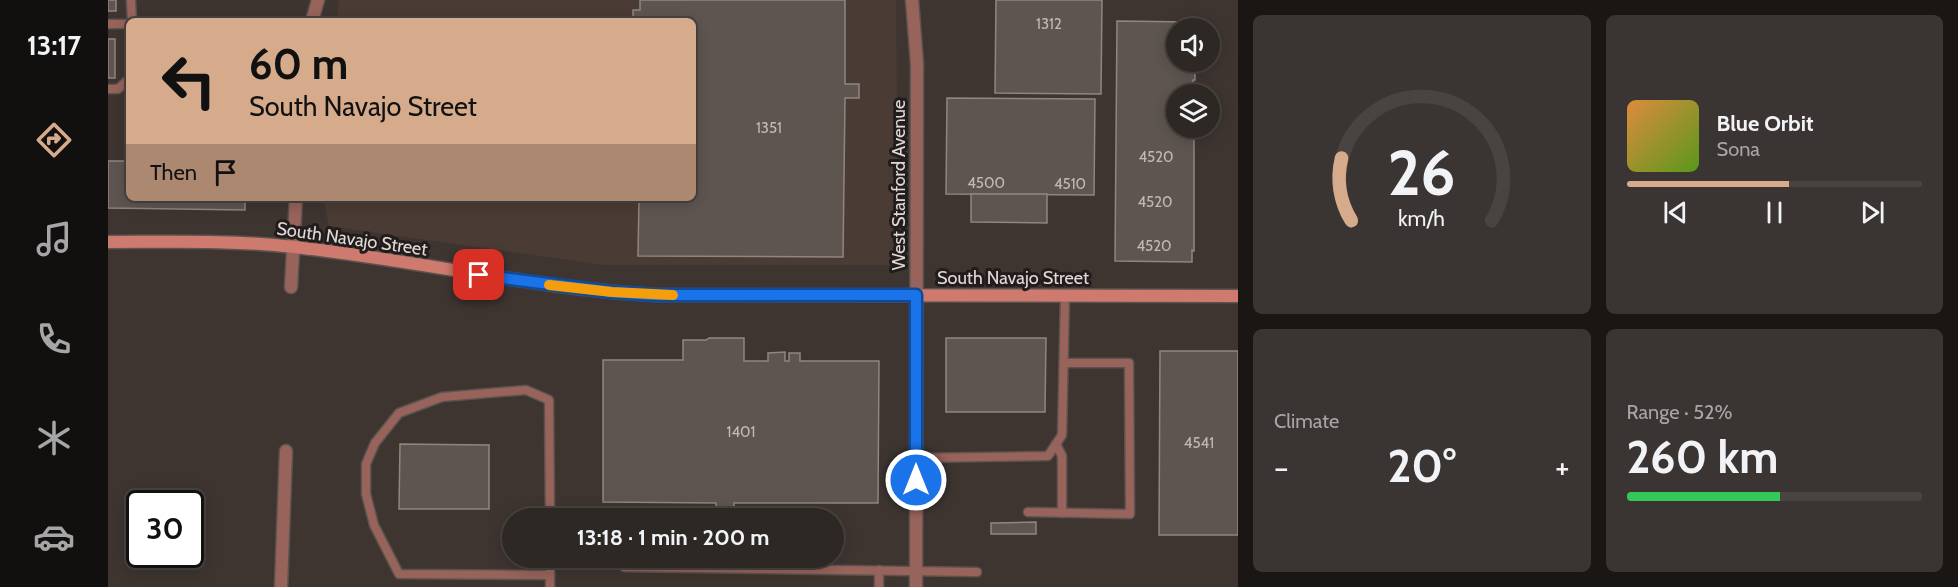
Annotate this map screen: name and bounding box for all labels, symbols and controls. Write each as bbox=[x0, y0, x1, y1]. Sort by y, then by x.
house number: 1312 bbox=[1036, 15, 1062, 33]
map controls bbox=[1166, 18, 1220, 138]
button: sound bbox=[1166, 18, 1220, 72]
text: 13:17 bbox=[27, 29, 81, 62]
text: 60 m bbox=[249, 38, 348, 90]
icon: left bbox=[150, 42, 228, 120]
button: layers bbox=[1166, 84, 1220, 138]
text: South Navajo Street bbox=[249, 90, 477, 123]
street label: West Stanford Avenue bbox=[888, 100, 910, 270]
text: Blue Orbit bbox=[1717, 110, 1813, 137]
icon: directions bbox=[33, 119, 75, 161]
house number: 1351 bbox=[756, 119, 782, 137]
text: 26 bbox=[1388, 136, 1456, 212]
text: Sona bbox=[1717, 137, 1760, 161]
house number: 4520 bbox=[1138, 148, 1174, 166]
icon: arrive bbox=[209, 156, 242, 189]
text: Then bbox=[150, 159, 197, 186]
house number: 4500 bbox=[967, 174, 1005, 192]
house number: 4510 bbox=[1054, 175, 1086, 193]
house number: 4520 bbox=[1137, 193, 1173, 211]
icon: previous bbox=[1659, 196, 1692, 229]
icon: pause bbox=[1758, 196, 1791, 229]
icon: next bbox=[1856, 196, 1889, 229]
text: km/h bbox=[1398, 206, 1445, 232]
icon: music bbox=[33, 218, 75, 260]
street label: South Navajo Street bbox=[275, 218, 429, 260]
house number: 4520 bbox=[1136, 237, 1172, 255]
pin bbox=[453, 249, 504, 300]
icon: arrive bbox=[462, 258, 495, 291]
street label: South Navajo Street bbox=[937, 267, 1089, 289]
icon: phone bbox=[33, 318, 75, 360]
text: Range · 52% bbox=[1627, 400, 1732, 424]
text: Climate bbox=[1274, 409, 1339, 433]
icon: climate bbox=[33, 417, 75, 459]
house number: 1401 bbox=[727, 423, 755, 441]
text: 260 km bbox=[1627, 430, 1778, 484]
house number: 4541 bbox=[1184, 434, 1214, 452]
text: 20° bbox=[1387, 439, 1456, 493]
text: − bbox=[1274, 447, 1289, 487]
text: + bbox=[1555, 447, 1570, 487]
position arrow bbox=[884, 448, 948, 512]
speed limit sign: 30 bbox=[126, 490, 204, 568]
icon: car bbox=[33, 516, 75, 558]
text: 13:18 · 1 min · 200 m bbox=[577, 524, 769, 551]

